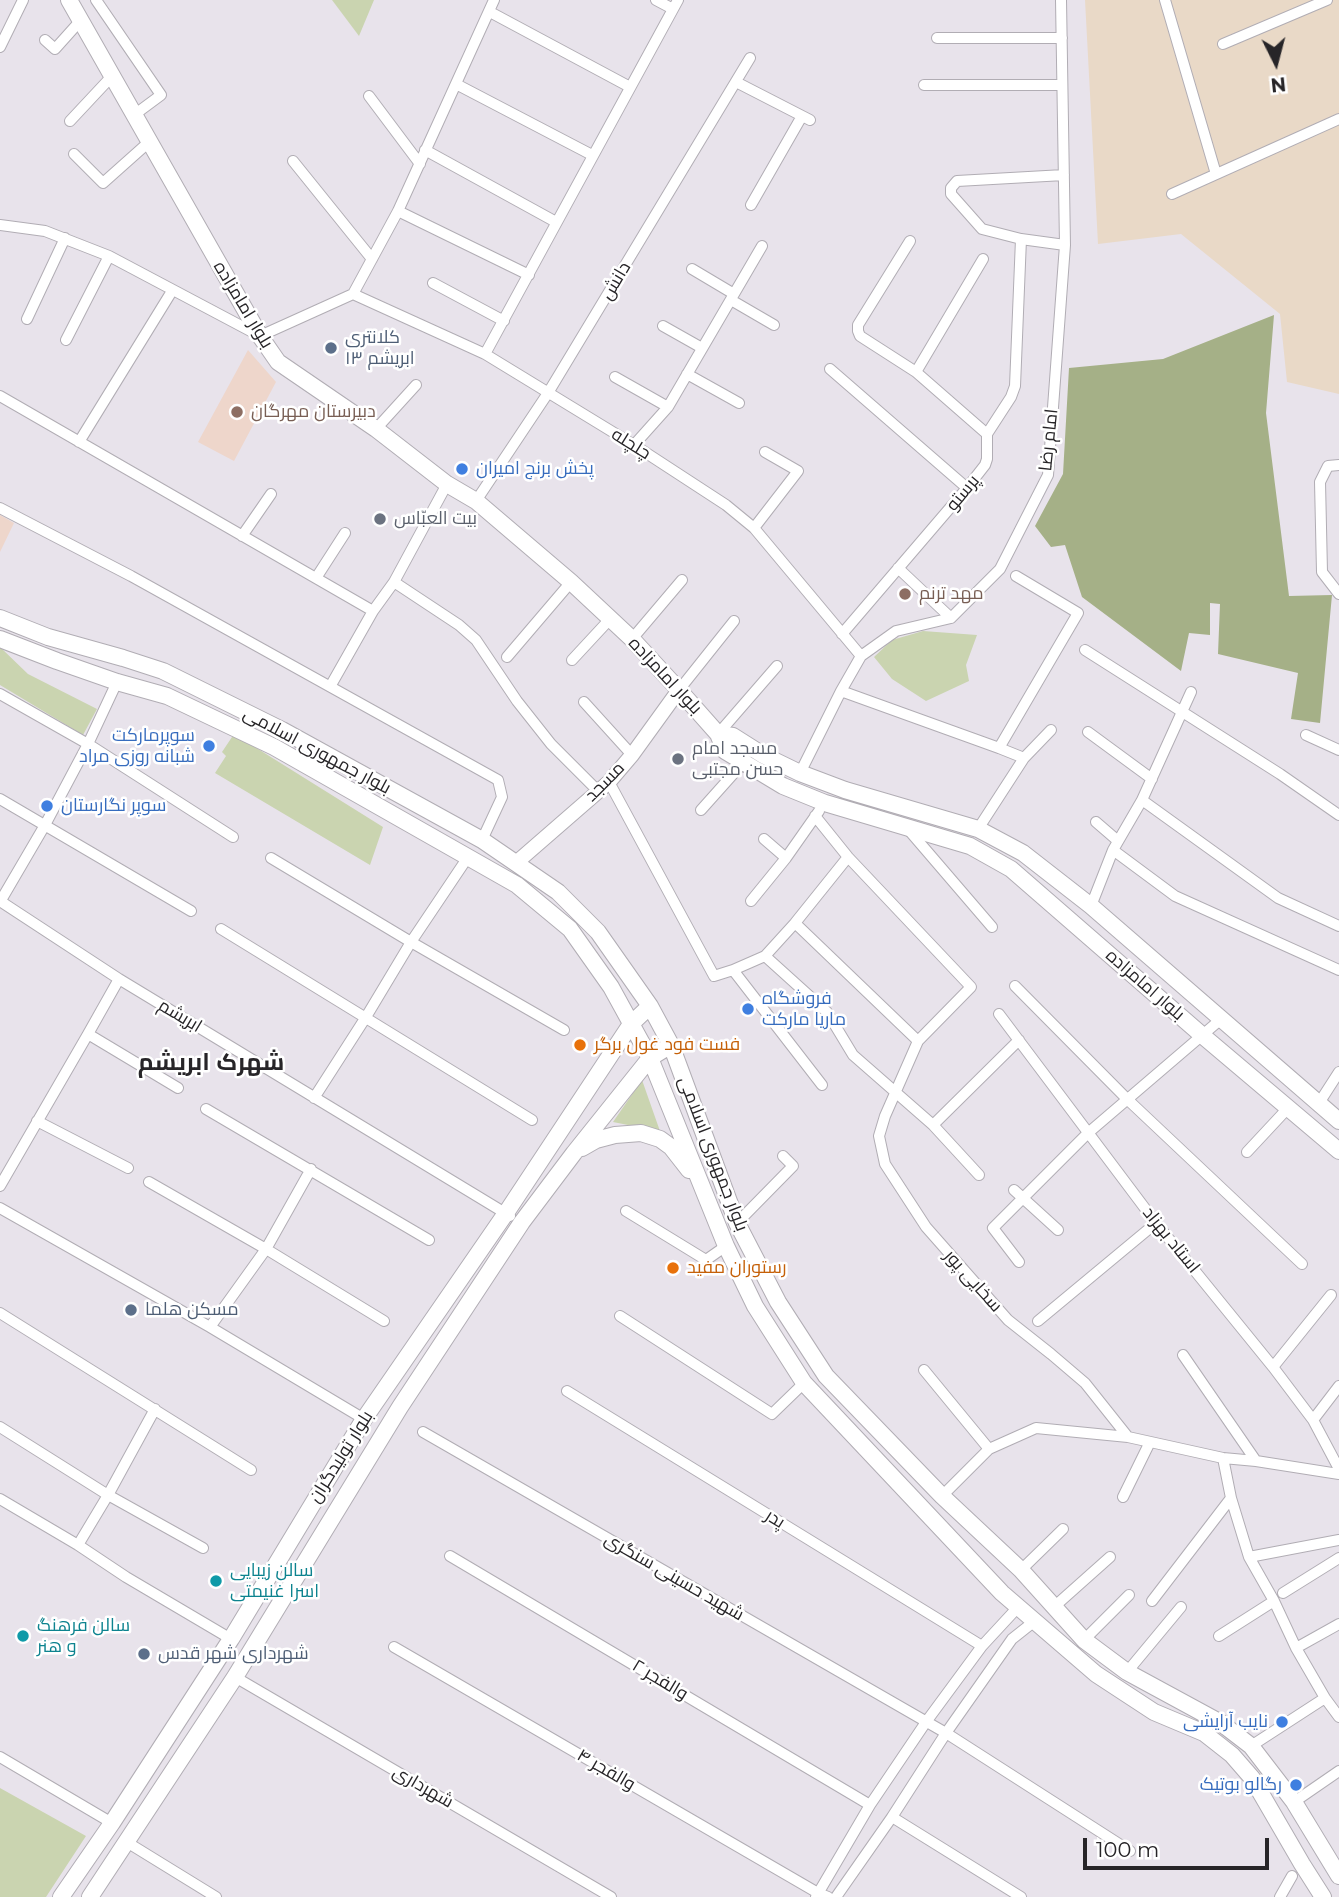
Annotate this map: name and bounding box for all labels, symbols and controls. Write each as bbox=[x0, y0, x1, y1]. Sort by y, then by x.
north arrow bbox=[1241, 28, 1311, 98]
text: N bbox=[1269, 72, 1287, 97]
street label: بلوار امامزاده bbox=[209, 258, 277, 352]
street label: دانش bbox=[596, 258, 636, 304]
place label: کلانتری ۱۳ ابریشم bbox=[345, 327, 415, 370]
marker: کلانتری ۱۳ ابریشم bbox=[323, 340, 339, 356]
place label: دبیرستان مهرگان bbox=[251, 401, 376, 423]
marker: دبیرستان مهرگان bbox=[229, 404, 245, 420]
street label: امام رضا bbox=[1035, 408, 1063, 472]
street label: چلچله bbox=[607, 424, 655, 464]
place label: پخش برنج امیران bbox=[476, 458, 594, 480]
marker: پخش برنج امیران bbox=[454, 461, 470, 477]
street label: پرستو bbox=[942, 470, 984, 516]
place label: بیت العبّاس bbox=[394, 508, 477, 530]
marker: بیت العبّاس bbox=[372, 511, 388, 527]
place label: مهد ترنم bbox=[919, 583, 984, 605]
marker: مهد ترنم bbox=[897, 586, 913, 602]
street label: بلوار امامزاده bbox=[624, 633, 706, 719]
street label: بلوار جمهوری اسلامی bbox=[239, 703, 395, 799]
place label: سوپرمارکت شبانه روزی مراد bbox=[79, 725, 195, 768]
marker: سوپرمارکت شبانه روزی مراد bbox=[201, 738, 217, 754]
place label: مسجد امام حسن مجتبی bbox=[692, 738, 783, 780]
marker: مسجد امام حسن مجتبی bbox=[670, 751, 686, 767]
street label: مسجد bbox=[581, 758, 629, 806]
place label: سوپر نگارستان bbox=[61, 795, 166, 817]
marker: سوپر نگارستان bbox=[39, 798, 55, 814]
street label: بلوار امامزاده bbox=[1101, 945, 1189, 1025]
place label: فروشگاه ماریا مارکت bbox=[762, 988, 846, 1030]
street label: ابریشم bbox=[154, 995, 206, 1037]
marker: فروشگاه ماریا مارکت bbox=[740, 1001, 756, 1017]
place label: فست فود غول برگر bbox=[594, 1034, 740, 1056]
marker: فست فود غول برگر bbox=[572, 1037, 588, 1053]
district label: شهرک ابریشم bbox=[138, 1049, 284, 1077]
street label: بلوار جمهوری اسلامی bbox=[673, 1073, 753, 1235]
street label: استاد بهزاد bbox=[1138, 1202, 1204, 1278]
street label: سخایی پور bbox=[939, 1245, 1007, 1317]
place label: رستوران مفید bbox=[687, 1257, 787, 1279]
marker: رستوران مفید bbox=[665, 1260, 681, 1276]
place label: مسکن هلما bbox=[145, 1299, 238, 1321]
marker: مسکن هلما bbox=[123, 1302, 139, 1318]
street label: بلوار تولیدگران bbox=[304, 1407, 378, 1507]
street label: پدر bbox=[761, 1505, 789, 1533]
street label: شهید حسینی سنگری bbox=[600, 1528, 748, 1626]
place label: سالن زیبایی اسرا غنیمتی bbox=[230, 1560, 319, 1602]
marker: سالن زیبایی اسرا غنیمتی bbox=[208, 1573, 224, 1589]
place label: سالن فرهنگ و هنر bbox=[37, 1615, 130, 1658]
marker: سالن فرهنگ و هنر bbox=[15, 1628, 31, 1644]
place label: شهرداری شهر قدس bbox=[158, 1643, 309, 1665]
marker: شهرداری شهر قدس bbox=[136, 1646, 152, 1662]
street label: والفجر ۲ bbox=[628, 1655, 692, 1705]
place label: نایب آرایشی bbox=[1183, 1711, 1268, 1733]
marker: نایب آرایشی bbox=[1274, 1714, 1290, 1730]
street label: والفجر ۴ bbox=[573, 1745, 639, 1795]
street label: شهرداری bbox=[389, 1761, 457, 1813]
place label: رگالو بوتیک bbox=[1200, 1774, 1282, 1796]
marker: رگالو بوتیک bbox=[1288, 1777, 1304, 1793]
scale bar bbox=[1087, 1824, 1272, 1868]
text: 100 m bbox=[1096, 1837, 1159, 1862]

